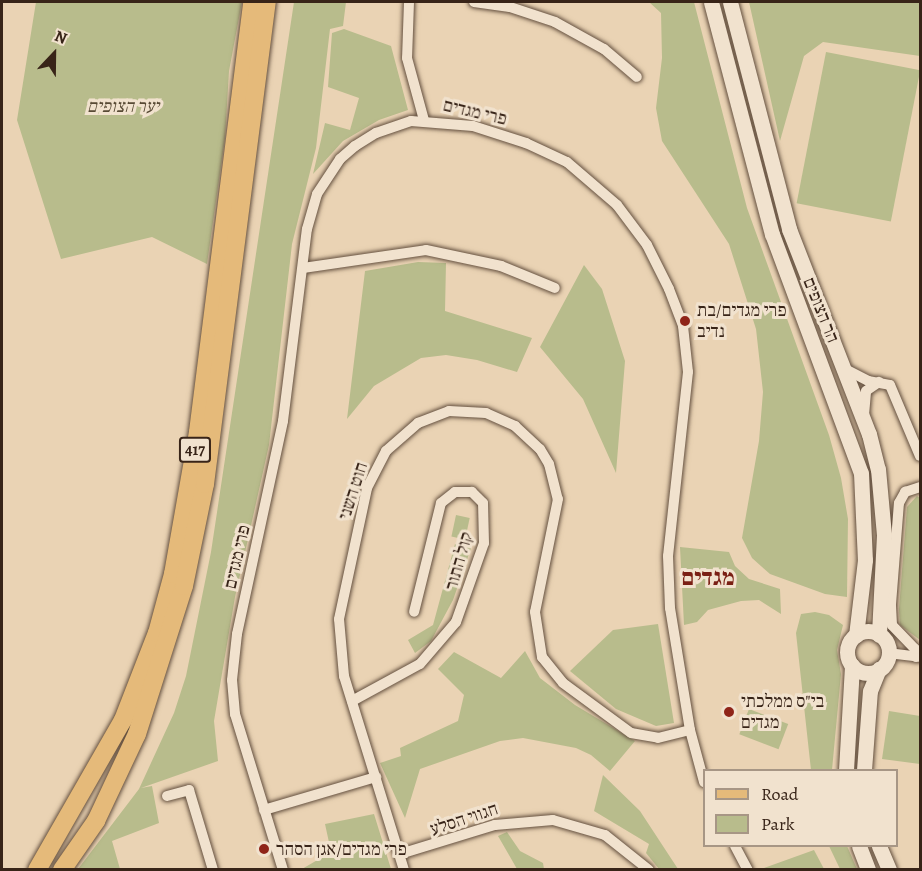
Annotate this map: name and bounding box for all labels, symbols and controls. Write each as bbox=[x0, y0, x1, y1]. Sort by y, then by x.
north arrow bbox=[24, 24, 84, 84]
text: N bbox=[51, 25, 70, 50]
street label: פרי מגדים bbox=[441, 94, 509, 130]
park label: יער הצופים bbox=[87, 95, 159, 117]
street label: הר הצופים bbox=[798, 274, 844, 346]
place label: פרי מגדים/בת נדיב bbox=[697, 300, 787, 342]
marker: פרי מגדים/בת נדיב bbox=[678, 314, 692, 328]
road number: 417 bbox=[178, 437, 212, 463]
street label: חוט השני bbox=[334, 459, 372, 523]
street label: פרי מגדים bbox=[219, 523, 255, 591]
street label: קול התור bbox=[440, 529, 478, 593]
district label: מגדים bbox=[681, 564, 735, 592]
place label: בי"ס ממלכתי מגדים bbox=[741, 691, 824, 734]
marker: בי"ס ממלכתי מגדים bbox=[722, 705, 736, 719]
legend bbox=[703, 769, 898, 847]
text: Road bbox=[761, 782, 798, 806]
street label: חגווי הסלע bbox=[427, 798, 501, 840]
text: Park bbox=[761, 812, 795, 836]
place label: פרי מגדים/אגן הסהר bbox=[276, 838, 407, 860]
marker: פרי מגדים/אגן הסהר bbox=[257, 842, 271, 856]

